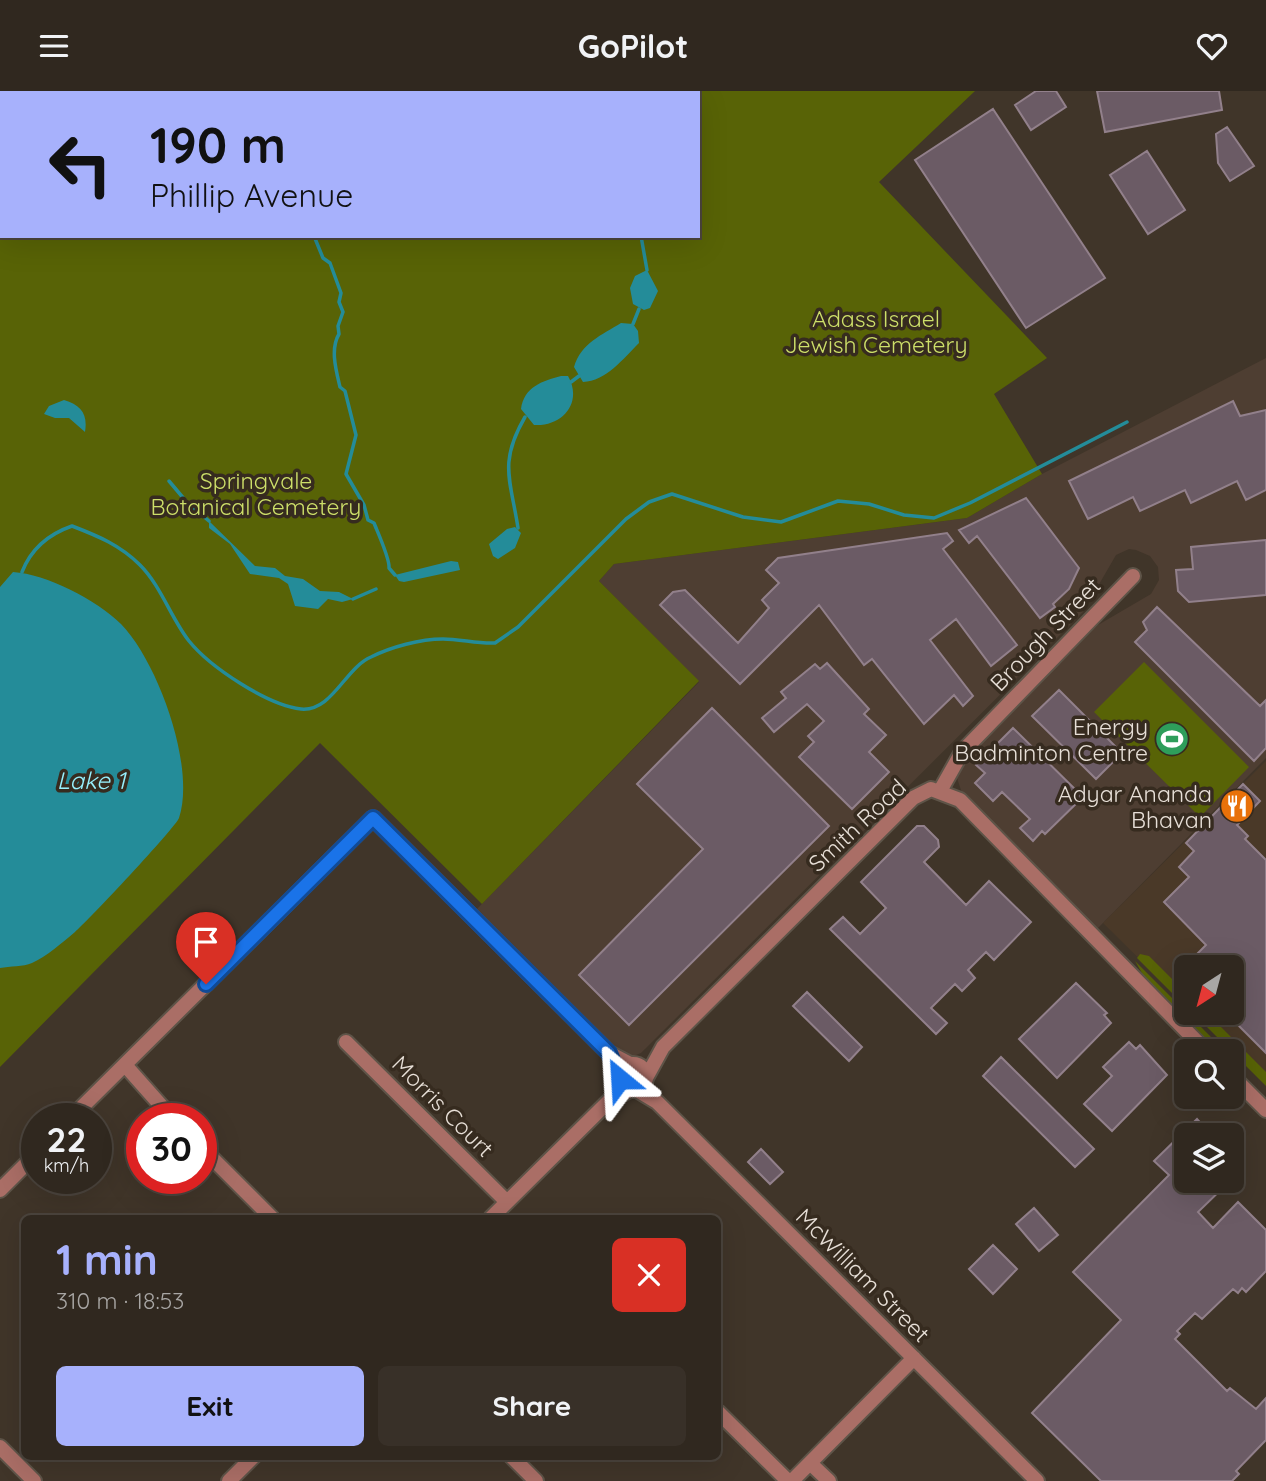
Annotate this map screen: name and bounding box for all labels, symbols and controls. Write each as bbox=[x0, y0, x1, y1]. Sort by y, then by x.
text: GoPilot bbox=[578, 26, 688, 66]
icon: menu bbox=[35, 27, 73, 65]
icon: heart bbox=[1193, 27, 1231, 65]
text: 190 m bbox=[150, 114, 286, 175]
icon: left bbox=[35, 119, 126, 210]
text: Phillip Avenue bbox=[150, 175, 353, 215]
park label: Adass Israel Jewish Cemetery bbox=[784, 304, 968, 359]
park label: Springvale Botanical Cemetery bbox=[151, 466, 361, 521]
street label: Brough Street bbox=[984, 571, 1106, 697]
place label: Energy Badminton Centre bbox=[954, 712, 1148, 767]
sports icon: Energy Badminton Centre bbox=[1153, 720, 1191, 758]
water label: Lake 1 bbox=[57, 765, 127, 795]
street label: Smith Road bbox=[802, 772, 912, 878]
place label: Adyar Ananda Bhavan bbox=[1058, 779, 1212, 834]
restaurant icon: Adyar Ananda Bhavan bbox=[1218, 787, 1256, 825]
pin bbox=[176, 912, 236, 984]
icon: arrive bbox=[187, 923, 225, 961]
north arrow bbox=[1174, 955, 1244, 1025]
map controls bbox=[1174, 955, 1244, 1193]
button: search bbox=[1174, 1039, 1244, 1109]
position arrow bbox=[583, 1042, 657, 1116]
street label: Morris Court bbox=[386, 1049, 500, 1163]
speed limit sign: 30 bbox=[126, 1103, 217, 1194]
text: 22 bbox=[47, 1117, 86, 1161]
button: layers bbox=[1174, 1123, 1244, 1193]
text: km/h bbox=[44, 1154, 89, 1177]
street label: McWilliam Street bbox=[790, 1202, 936, 1348]
text: 1 min bbox=[56, 1233, 158, 1286]
button: close bbox=[612, 1238, 686, 1312]
text: 310 m · 18:53 bbox=[56, 1286, 184, 1315]
button: Exit bbox=[56, 1366, 364, 1446]
button: Share bbox=[378, 1366, 686, 1446]

